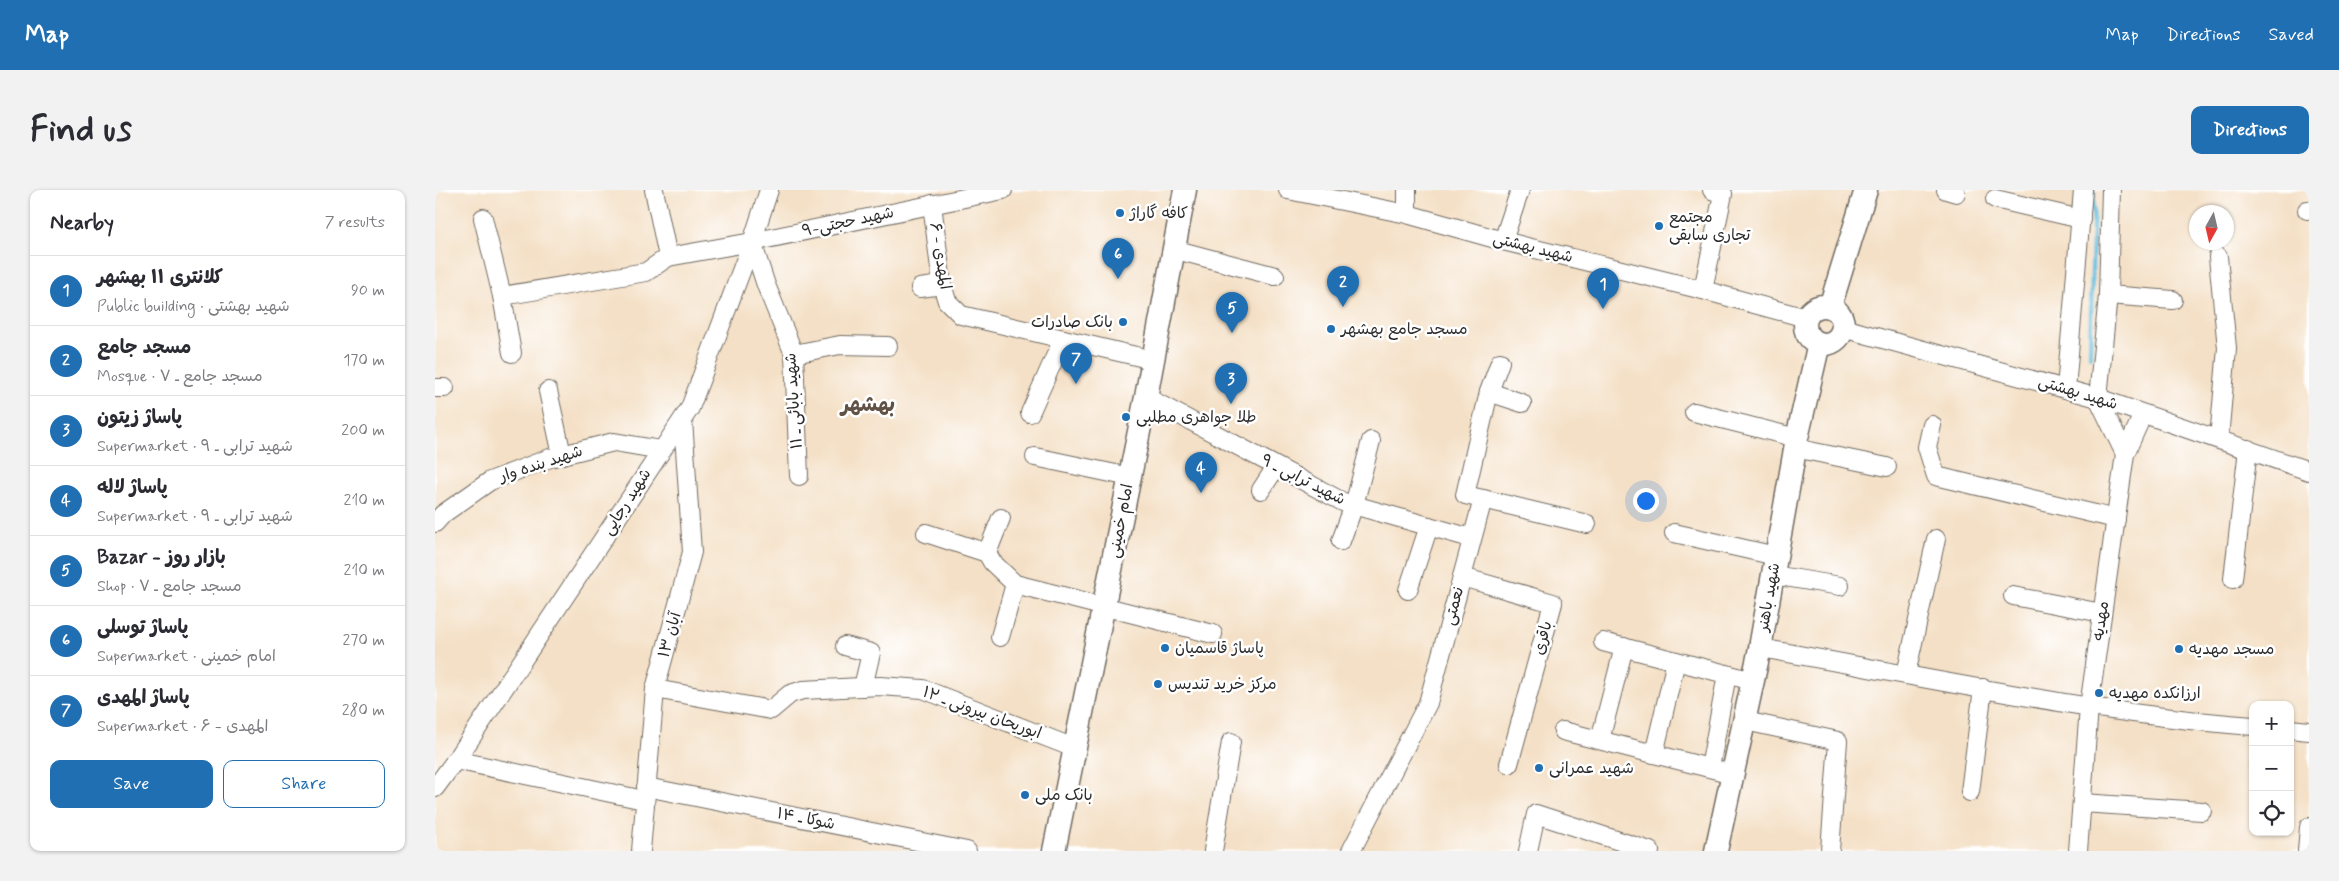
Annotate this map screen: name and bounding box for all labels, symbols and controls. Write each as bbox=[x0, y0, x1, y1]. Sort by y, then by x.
text: Map bbox=[25, 20, 69, 51]
text: Map bbox=[2106, 23, 2139, 47]
text: Directions bbox=[2167, 23, 2241, 47]
text: Saved bbox=[2269, 23, 2314, 47]
button: Directions bbox=[2191, 106, 2309, 154]
text: Find us bbox=[30, 107, 132, 153]
street label: شهید حجتی-۹ bbox=[800, 202, 896, 242]
place label: کافه گاراژ bbox=[1128, 203, 1188, 224]
north arrow bbox=[2189, 205, 2234, 250]
marker: کافه گاراژ bbox=[1114, 207, 1126, 219]
place label: مجتمع تجاری سابقی bbox=[1669, 207, 1751, 246]
text: Nearby bbox=[50, 209, 114, 237]
text: 7 results bbox=[325, 212, 385, 233]
marker: مجتمع تجاری سابقی bbox=[1653, 220, 1665, 232]
street label: المهدی - ۶ bbox=[924, 221, 956, 291]
street label: شهید بهشتی bbox=[1491, 228, 1575, 268]
pin: 6 bbox=[1102, 238, 1134, 279]
text: کلانتری ۱۱ بهشهر bbox=[97, 265, 223, 290]
pin: 2 bbox=[1327, 266, 1359, 307]
pin: 1 bbox=[1587, 268, 1619, 309]
text: 1 bbox=[62, 280, 70, 301]
text: 90 m bbox=[351, 280, 385, 301]
pin: 5 bbox=[1216, 292, 1248, 333]
text: Public building · شهید بهشتی bbox=[97, 296, 290, 317]
place label: بانک صادرات bbox=[1031, 312, 1113, 333]
marker: بانک صادرات bbox=[1117, 316, 1129, 328]
place label: مسجد جامع بهشهر bbox=[1339, 319, 1467, 340]
marker: مسجد جامع بهشهر bbox=[1325, 323, 1337, 335]
text: مسجد جامع bbox=[97, 335, 191, 360]
pin: 7 bbox=[1060, 343, 1092, 384]
text: 2 bbox=[62, 350, 70, 371]
text: 170 m bbox=[343, 350, 385, 371]
street label: شهید بابائی ـ ۱۱ bbox=[780, 352, 808, 450]
pin: 3 bbox=[1215, 363, 1247, 404]
text: Mosque · مسجد جامع ـ ۷ bbox=[97, 366, 263, 387]
street label: شهید بهشتی bbox=[2036, 371, 2120, 415]
district label: بهشهر bbox=[839, 391, 895, 419]
text: پاساژ زیتون bbox=[97, 405, 182, 430]
place label: طلا جواهری مطلبی bbox=[1136, 407, 1256, 428]
marker: طلا جواهری مطلبی bbox=[1120, 411, 1132, 423]
text: 3 bbox=[62, 420, 70, 441]
text: 200 m bbox=[341, 420, 385, 441]
text: Supermarket · شهید ترابی ـ ۹ bbox=[97, 436, 293, 457]
street label: شهید بنده وار bbox=[495, 441, 585, 488]
street label: شهید ترابی ـ ۹ bbox=[1257, 450, 1349, 510]
pin: 4 bbox=[1185, 452, 1217, 493]
street label: شهید رجایی bbox=[598, 465, 656, 539]
text: پاساژ لاله bbox=[97, 475, 168, 500]
street label: امام خمینی bbox=[1104, 482, 1139, 560]
your location bbox=[1633, 488, 1659, 514]
text: 4 bbox=[61, 490, 71, 511]
text: 210 m bbox=[344, 490, 385, 511]
text: Supermarket · شهید ترابی ـ ۹ bbox=[97, 506, 293, 527]
text: Bazar - بازار روز bbox=[97, 545, 226, 570]
text: 5 bbox=[61, 560, 71, 581]
text: 210 m bbox=[344, 560, 385, 581]
street label: شهید باهنر bbox=[1752, 561, 1785, 635]
text: Shop · مسجد جامع ـ ۷ bbox=[97, 576, 242, 597]
street label: نعمتی bbox=[1439, 584, 1469, 628]
street label: مهدیه bbox=[2088, 600, 2114, 642]
street label: ۱۳ آبان bbox=[654, 609, 687, 660]
text: پاساژ توسلی bbox=[97, 615, 188, 640]
street label: باقری bbox=[1528, 619, 1558, 657]
text: 6 bbox=[62, 630, 70, 651]
text: 270 m bbox=[342, 630, 385, 651]
place label: پاساژ قاسمیان bbox=[1175, 638, 1264, 659]
place label: مسجد مهدیه bbox=[2189, 639, 2274, 660]
marker: پاساژ قاسمیان bbox=[1159, 642, 1171, 654]
marker: مسجد مهدیه bbox=[2173, 643, 2185, 655]
text: Supermarket · امام خمینی bbox=[97, 646, 276, 667]
place label: مرکز خرید تندیس bbox=[1168, 674, 1277, 695]
marker: مرکز خرید تندیس bbox=[1152, 678, 1164, 690]
street label: ابوریحان بیرونی ـ ۱۲ bbox=[920, 682, 1044, 744]
place label: ارزانکده مهدیه bbox=[2109, 683, 2201, 704]
text: پاساژ المهدی bbox=[97, 685, 189, 710]
marker: ارزانکده مهدیه bbox=[2093, 687, 2105, 699]
text: 7 bbox=[61, 700, 71, 721]
text: 280 m bbox=[342, 700, 385, 721]
map controls bbox=[2249, 701, 2294, 836]
button: + bbox=[2249, 701, 2294, 746]
text: Supermarket · المهدی - ۶ bbox=[97, 716, 268, 737]
button: − bbox=[2249, 746, 2294, 791]
place label: شهید عمرانی bbox=[1549, 758, 1634, 779]
button: Save bbox=[50, 760, 213, 808]
button: Share bbox=[223, 760, 385, 808]
marker: شهید عمرانی bbox=[1533, 762, 1545, 774]
place label: بانک ملی bbox=[1035, 785, 1093, 806]
marker: بانک ملی bbox=[1019, 789, 1031, 801]
button: locate bbox=[2249, 791, 2294, 836]
street label: شوکا ـ ۱۴ bbox=[775, 803, 837, 835]

